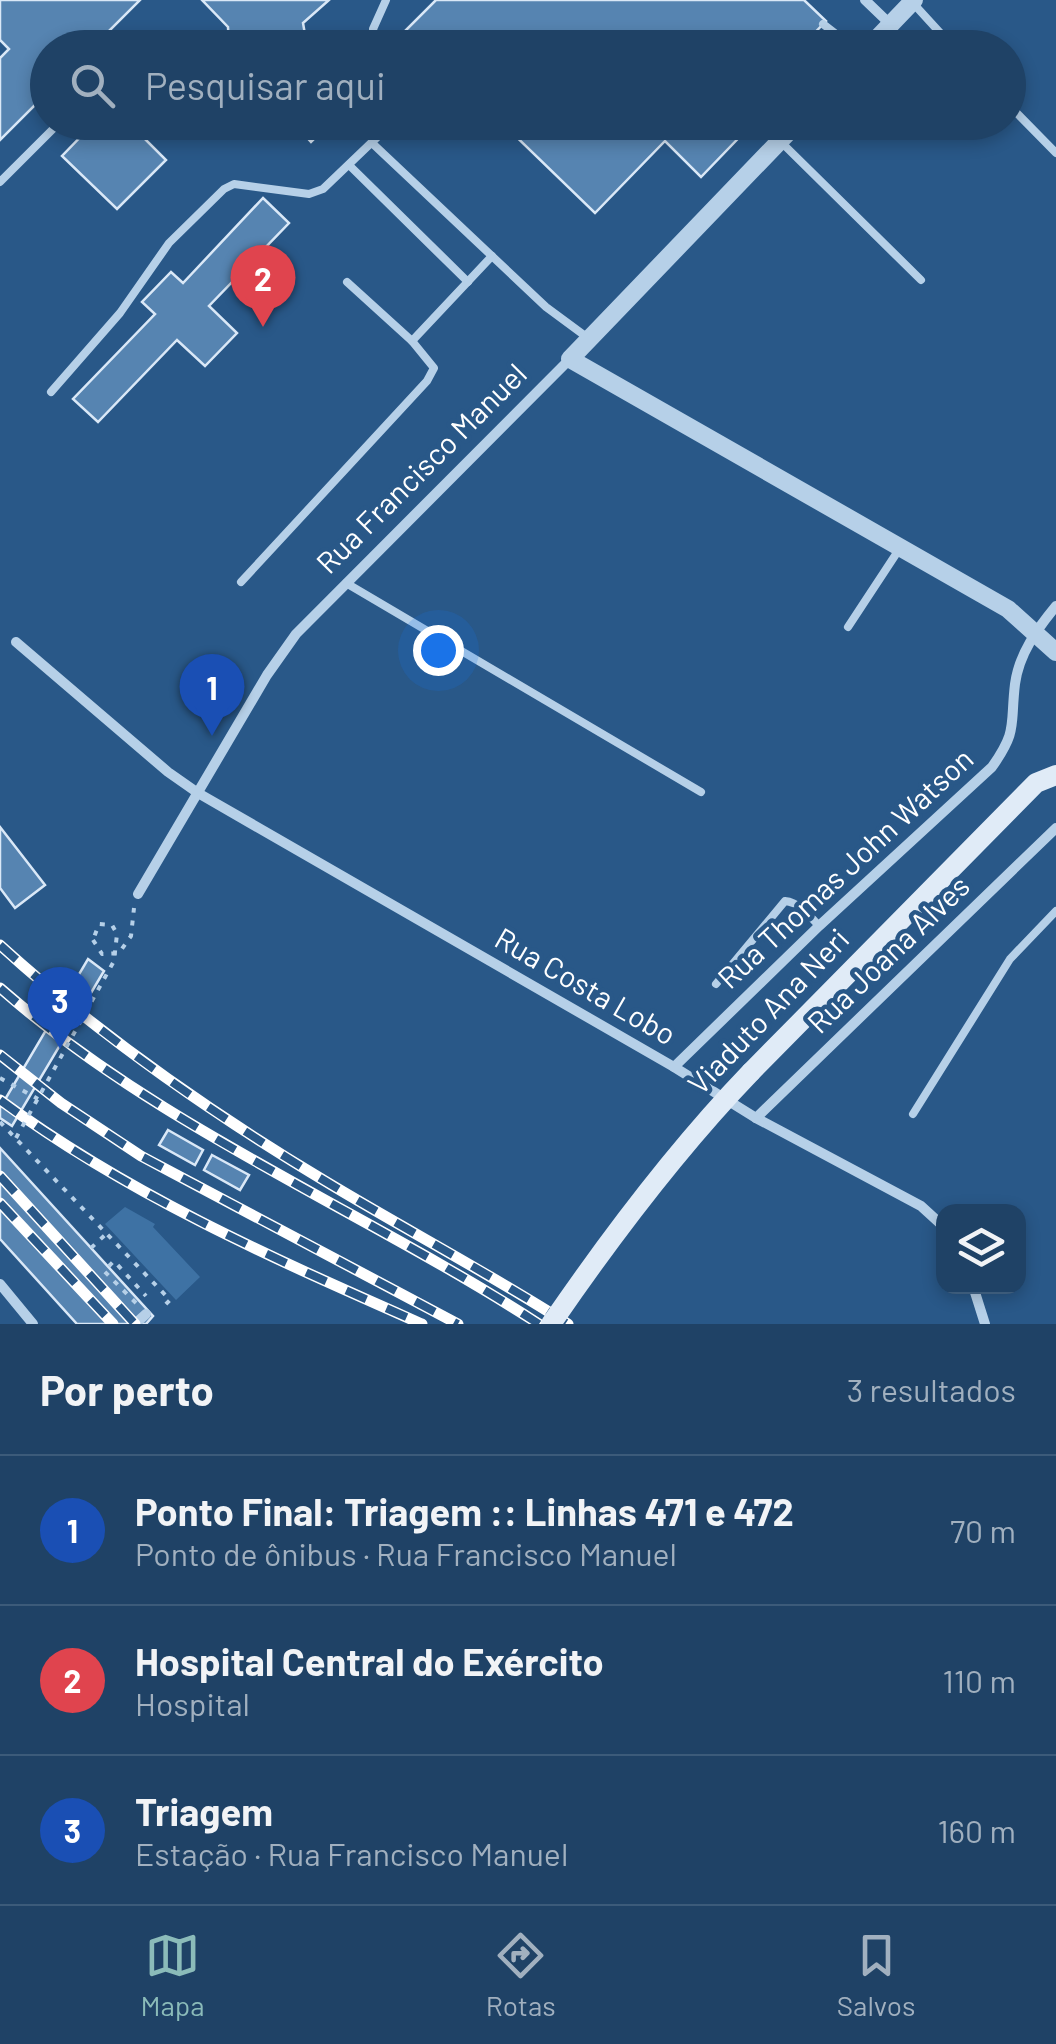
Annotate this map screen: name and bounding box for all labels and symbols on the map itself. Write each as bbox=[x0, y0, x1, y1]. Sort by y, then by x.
pin: 2 bbox=[230, 245, 296, 327]
street label: Rua Francisco Manuel bbox=[308, 355, 533, 580]
your location bbox=[413, 625, 464, 676]
pin: 1 bbox=[180, 654, 244, 736]
street label: Rua Thomas John Watson bbox=[710, 740, 980, 995]
street label: Rua Joana Alves bbox=[799, 867, 976, 1040]
street label: Rua Costa Lobo bbox=[489, 919, 683, 1052]
street label: Viaduto Ana Neri bbox=[679, 920, 856, 1101]
pin: 3 bbox=[28, 966, 92, 1049]

